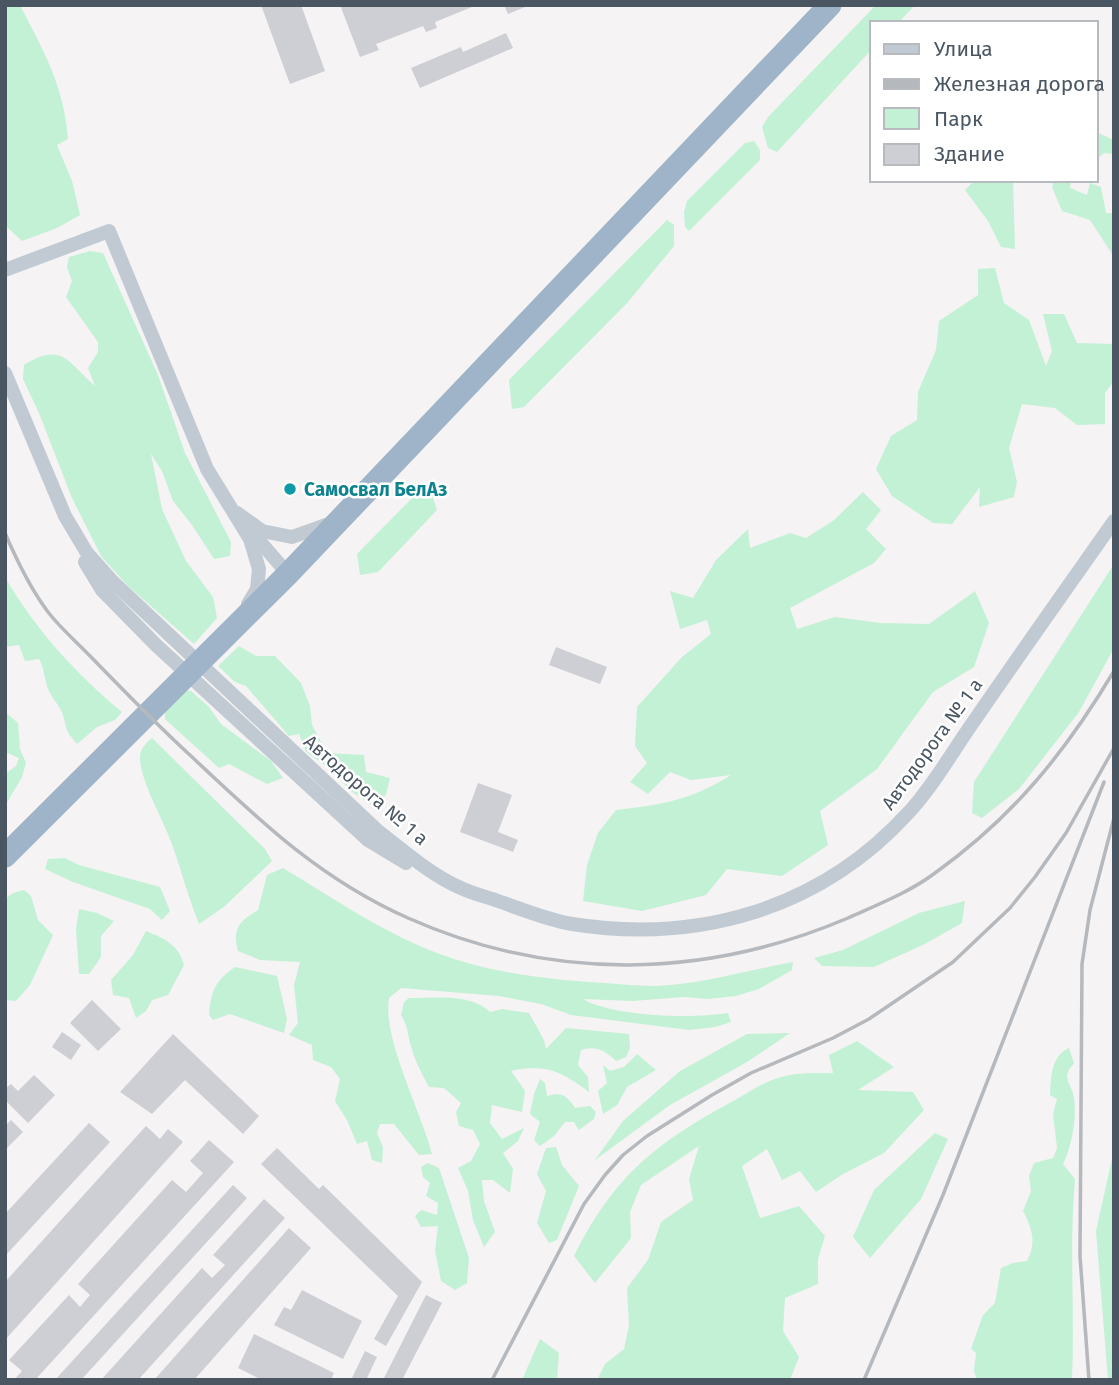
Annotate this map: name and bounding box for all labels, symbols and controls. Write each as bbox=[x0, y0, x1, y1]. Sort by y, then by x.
legend bbox=[870, 21, 1098, 182]
text: Улица bbox=[934, 36, 993, 62]
text: Железная дорога bbox=[934, 71, 1105, 97]
text: Парк bbox=[934, 106, 983, 132]
text: Здание bbox=[934, 141, 1005, 167]
place label: Самосвал БелАз bbox=[304, 478, 447, 501]
marker: Самосвал БелАз bbox=[282, 481, 298, 497]
street label: Автодорога № 1 а bbox=[877, 674, 987, 814]
street label: Автодорога № 1 а bbox=[299, 730, 433, 850]

